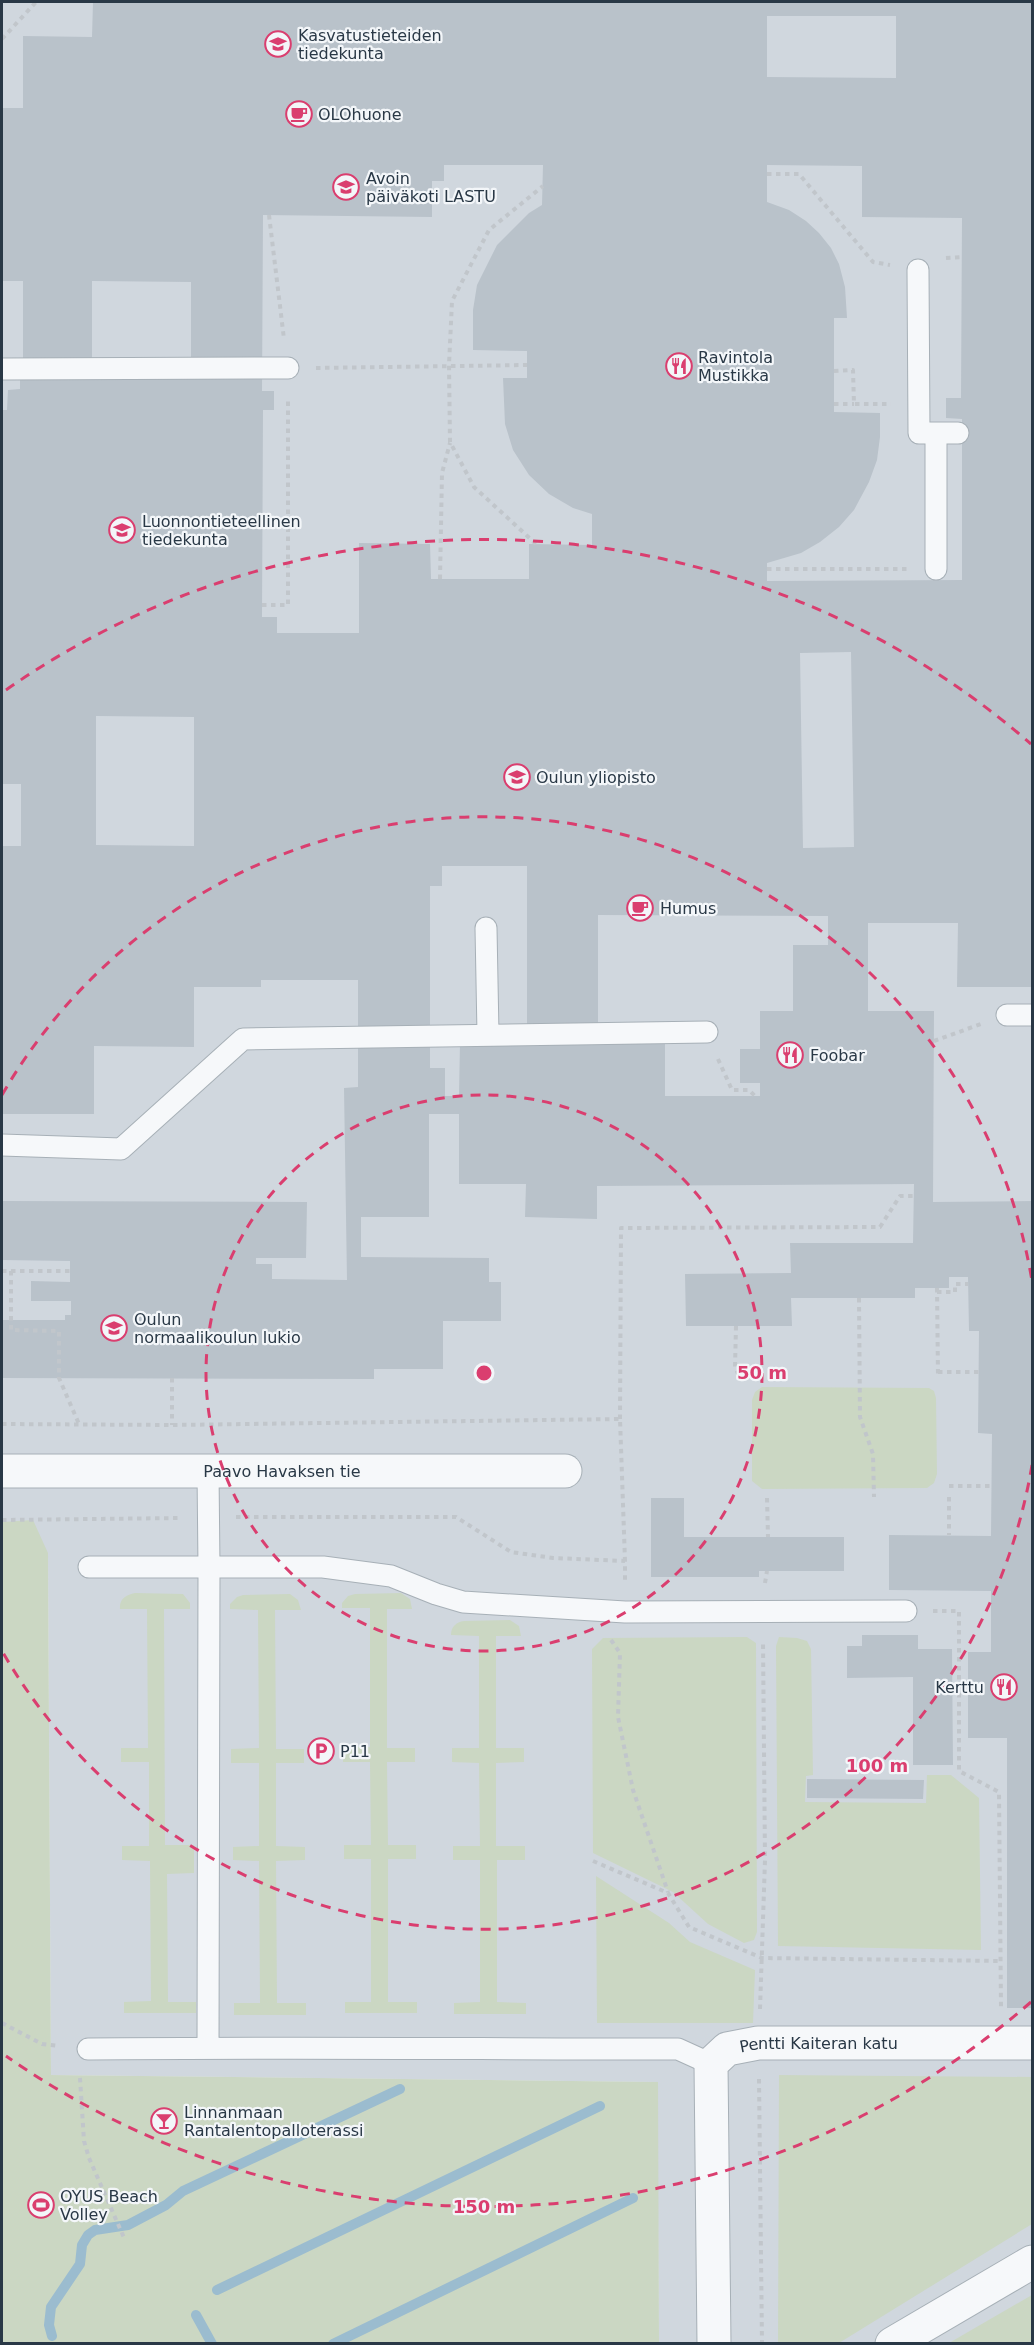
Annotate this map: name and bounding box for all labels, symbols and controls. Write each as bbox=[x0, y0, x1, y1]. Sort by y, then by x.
place label: Kasvatustieteiden tiedekunta bbox=[298, 26, 442, 63]
school or university icon: Kasvatustieteiden tiedekunta bbox=[263, 29, 293, 59]
cafe icon: OLOhuone bbox=[284, 99, 314, 129]
place label: OLOhuone bbox=[318, 105, 402, 124]
place label: Avoin päiväkoti LASTU bbox=[366, 169, 496, 206]
school or university icon: Avoin päiväkoti LASTU bbox=[331, 172, 361, 202]
place label: Ravintola Mustikka bbox=[698, 348, 773, 385]
restaurant icon: Ravintola Mustikka bbox=[664, 351, 694, 381]
place label: Luonnontieteellinen tiedekunta bbox=[142, 512, 301, 549]
school or university icon: Luonnontieteellinen tiedekunta bbox=[107, 515, 137, 545]
school or university icon: Oulun yliopisto bbox=[502, 762, 532, 792]
place label: Oulun yliopisto bbox=[536, 768, 656, 787]
cafe icon: Humus bbox=[625, 893, 655, 923]
place label: Humus bbox=[660, 899, 716, 918]
restaurant icon: Foobar bbox=[775, 1040, 805, 1070]
place label: Foobar bbox=[810, 1046, 865, 1065]
place label: Oulun normaalikoulun lukio bbox=[134, 1310, 301, 1347]
school or university icon: Oulun normaalikoulun lukio bbox=[99, 1313, 129, 1343]
text: 50 m bbox=[737, 1362, 787, 1383]
centre of rings bbox=[474, 1363, 494, 1383]
street label: Paavo Havaksen tie bbox=[203, 1462, 361, 1481]
restaurant icon: Kerttu bbox=[989, 1672, 1019, 1702]
place label: Kerttu bbox=[935, 1678, 984, 1697]
parking icon: P11 bbox=[306, 1736, 336, 1766]
place label: P11 bbox=[340, 1742, 370, 1761]
text: 100 m bbox=[846, 1755, 908, 1776]
street label: Pentti Kaiteran katu bbox=[738, 2034, 898, 2056]
place label: Linnanmaan Rantalentopalloterassi bbox=[184, 2103, 364, 2140]
bar icon: Linnanmaan Rantalentopalloterassi bbox=[149, 2106, 179, 2136]
place label: OYUS Beach Volley bbox=[60, 2187, 158, 2224]
sports icon: OYUS Beach Volley bbox=[26, 2190, 56, 2220]
text: 150 m bbox=[453, 2196, 515, 2217]

